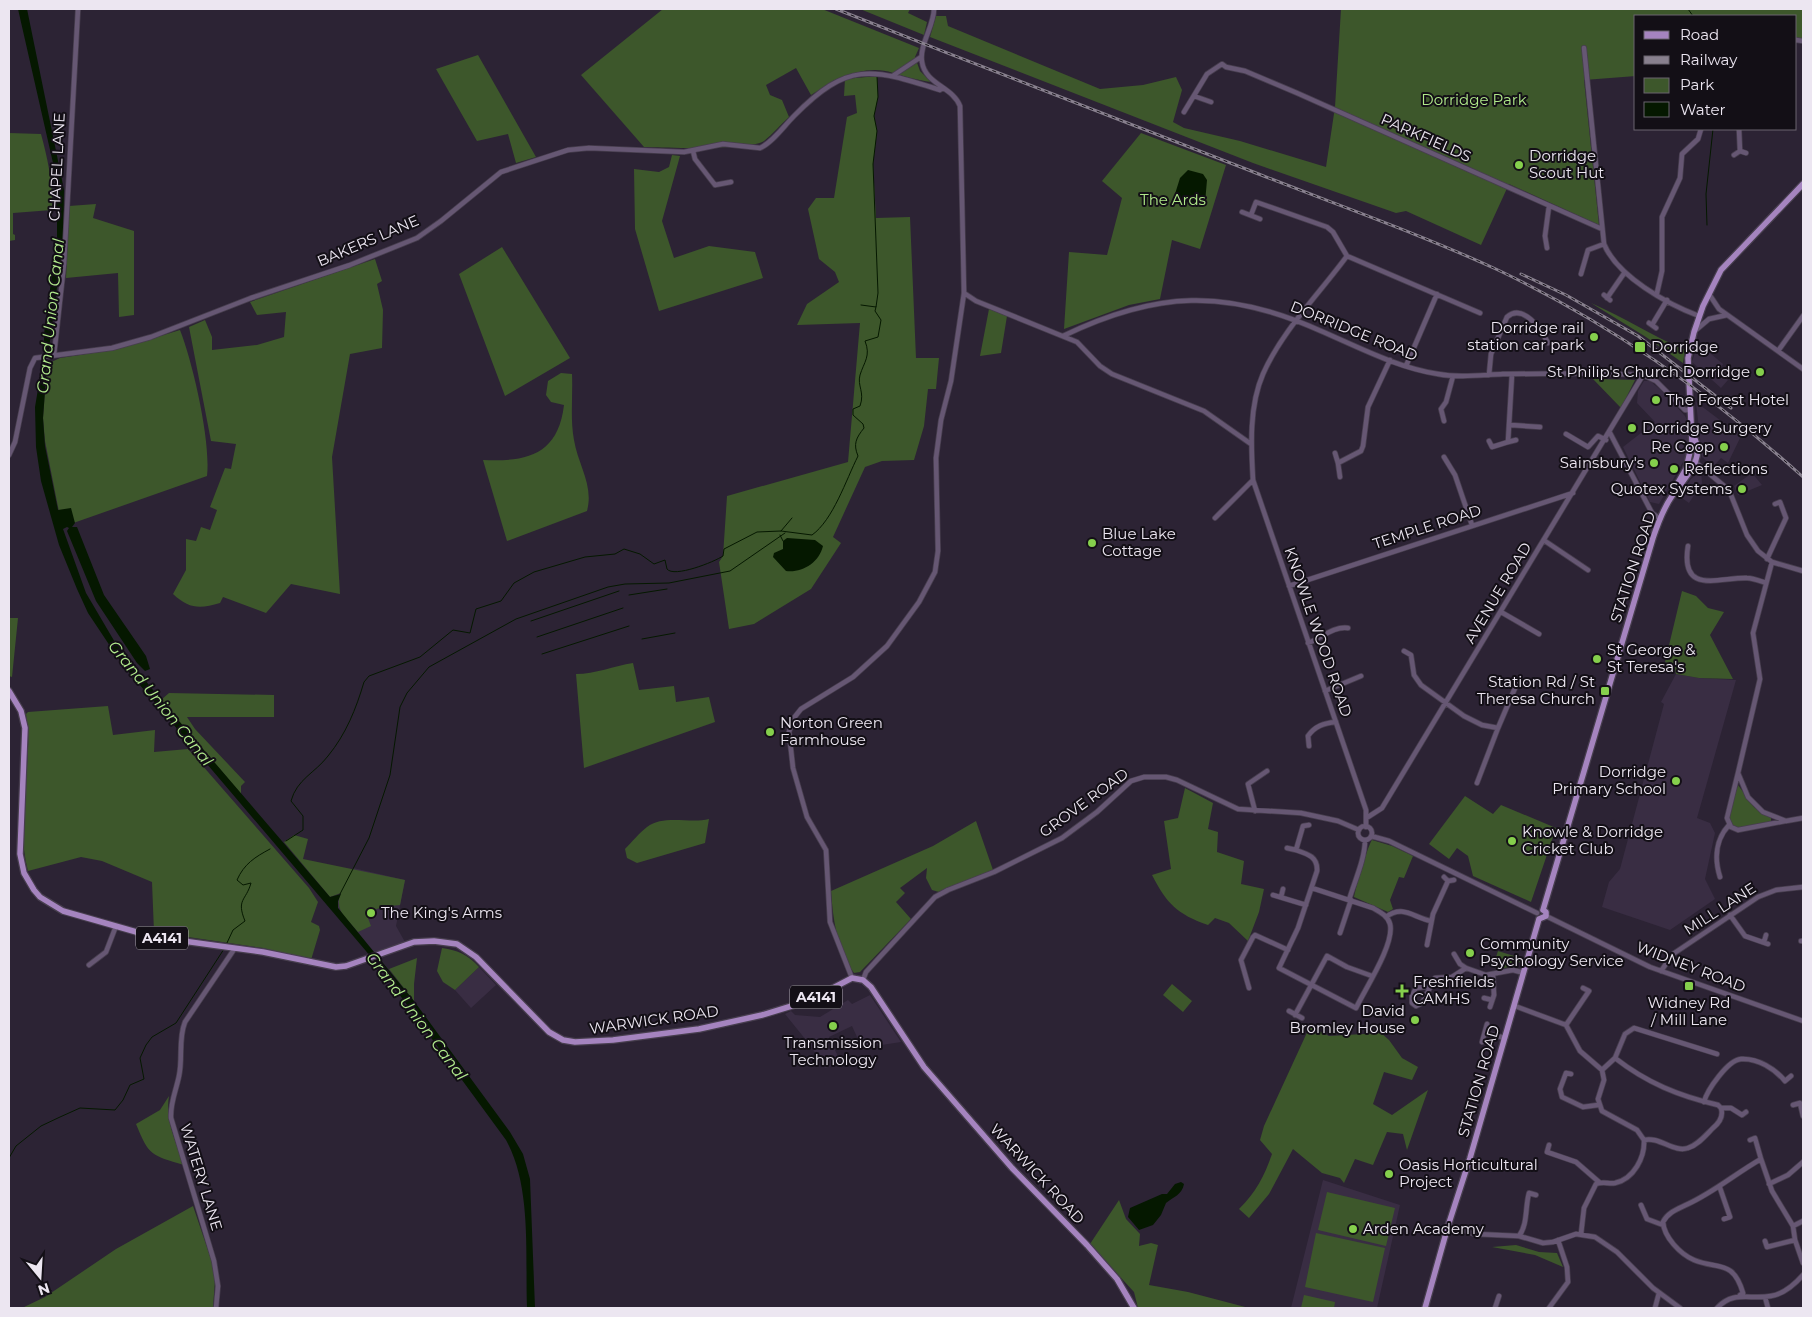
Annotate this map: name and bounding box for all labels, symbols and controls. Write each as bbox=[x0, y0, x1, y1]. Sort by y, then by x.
legend bbox=[1634, 15, 1797, 130]
text: Road bbox=[1680, 25, 1719, 44]
text: Railway bbox=[1680, 50, 1738, 69]
text: Park bbox=[1680, 75, 1714, 94]
park label: Dorridge Park bbox=[1421, 90, 1527, 109]
text: Water bbox=[1680, 100, 1726, 119]
street label: PARKFIELDS bbox=[1378, 109, 1474, 166]
street label: CHAPEL LANE bbox=[44, 112, 69, 222]
place label: Dorridge Scout Hut bbox=[1529, 146, 1604, 182]
marker: Dorridge Scout Hut bbox=[1513, 159, 1525, 171]
park label: The Ards bbox=[1140, 190, 1206, 209]
street label: BAKERS LANE bbox=[314, 211, 421, 270]
water label: Grand Union Canal bbox=[33, 237, 68, 394]
street label: DORRIDGE ROAD bbox=[1288, 296, 1421, 365]
place label: Dorridge rail station car park bbox=[1467, 318, 1584, 354]
marker: Dorridge rail station car park bbox=[1588, 331, 1600, 343]
place label: Dorridge bbox=[1651, 337, 1718, 356]
marker: Dorridge bbox=[1633, 340, 1647, 354]
place label: St Philip's Church Dorridge bbox=[1547, 362, 1750, 381]
marker: St Philip's Church Dorridge bbox=[1754, 366, 1766, 378]
place label: The Forest Hotel bbox=[1666, 390, 1789, 409]
marker: The Forest Hotel bbox=[1650, 394, 1662, 406]
place label: Dorridge Surgery bbox=[1642, 418, 1772, 437]
marker: Dorridge Surgery bbox=[1626, 422, 1638, 434]
place label: Re Coop bbox=[1651, 437, 1714, 456]
marker: Re Coop bbox=[1718, 441, 1730, 453]
place label: Sainsbury's bbox=[1560, 453, 1644, 472]
marker: Sainsbury's bbox=[1648, 457, 1660, 469]
place label: Reflections bbox=[1684, 459, 1768, 478]
marker: Reflections bbox=[1668, 463, 1680, 475]
place label: Quotex Systems bbox=[1611, 479, 1732, 498]
marker: Quotex Systems bbox=[1736, 483, 1748, 495]
street label: TEMPLE ROAD bbox=[1370, 500, 1483, 553]
street label: STATION ROAD bbox=[1606, 509, 1659, 625]
place label: Blue Lake Cottage bbox=[1102, 524, 1176, 560]
marker: Blue Lake Cottage bbox=[1086, 537, 1098, 549]
street label: AVENUE ROAD bbox=[1460, 539, 1535, 647]
street label: KNOWLE WOOD ROAD bbox=[1280, 544, 1357, 719]
water label: Grand Union Canal bbox=[104, 637, 217, 770]
place label: St George & St Teresa's bbox=[1607, 640, 1695, 676]
marker: St George & St Teresa's bbox=[1591, 653, 1603, 665]
place label: Station Rd / St Theresa Church bbox=[1477, 672, 1595, 708]
marker: Station Rd / St Theresa Church bbox=[1599, 685, 1611, 697]
place label: Norton Green Farmhouse bbox=[780, 713, 883, 749]
marker: Norton Green Farmhouse bbox=[764, 726, 776, 738]
place label: Dorridge Primary School bbox=[1552, 762, 1666, 798]
street label: GROVE ROAD bbox=[1036, 764, 1132, 841]
marker: Dorridge Primary School bbox=[1670, 775, 1682, 787]
place label: Knowle & Dorridge Cricket Club bbox=[1522, 822, 1663, 858]
marker: Knowle & Dorridge Cricket Club bbox=[1506, 835, 1518, 847]
street label: MILL LANE bbox=[1680, 878, 1759, 939]
place label: The King's Arms bbox=[381, 903, 502, 922]
marker: The King's Arms bbox=[365, 907, 377, 919]
road number: A4141 bbox=[136, 926, 188, 950]
place label: Community Psychology Service bbox=[1480, 934, 1624, 970]
street label: WIDNEY ROAD bbox=[1634, 937, 1748, 996]
marker: Community Psychology Service bbox=[1464, 947, 1476, 959]
water label: Grand Union Canal bbox=[362, 948, 471, 1085]
place label: Freshfields CAMHS bbox=[1413, 972, 1494, 1008]
marker: Widney Rd / Mill Lane bbox=[1683, 980, 1695, 992]
marker: Freshfields CAMHS bbox=[1395, 984, 1409, 998]
road number: A4141 bbox=[790, 986, 842, 1009]
place label: Widney Rd / Mill Lane bbox=[1648, 993, 1730, 1029]
street label: WARWICK ROAD bbox=[588, 1001, 720, 1038]
place label: David Bromley House bbox=[1289, 1001, 1405, 1037]
marker: David Bromley House bbox=[1409, 1014, 1421, 1026]
marker: Transmission Technology bbox=[827, 1020, 839, 1032]
street label: STATION ROAD bbox=[1453, 1023, 1504, 1139]
place label: Transmission Technology bbox=[784, 1033, 882, 1069]
street label: WARWICK ROAD bbox=[986, 1120, 1089, 1228]
street label: WATERY LANE bbox=[176, 1121, 227, 1233]
place label: Oasis Horticultural Project bbox=[1399, 1155, 1538, 1191]
marker: Oasis Horticultural Project bbox=[1383, 1168, 1395, 1180]
place label: Arden Academy bbox=[1363, 1219, 1485, 1238]
marker: Arden Academy bbox=[1347, 1223, 1359, 1235]
north arrow bbox=[15, 1252, 65, 1302]
text: N bbox=[36, 1279, 52, 1300]

